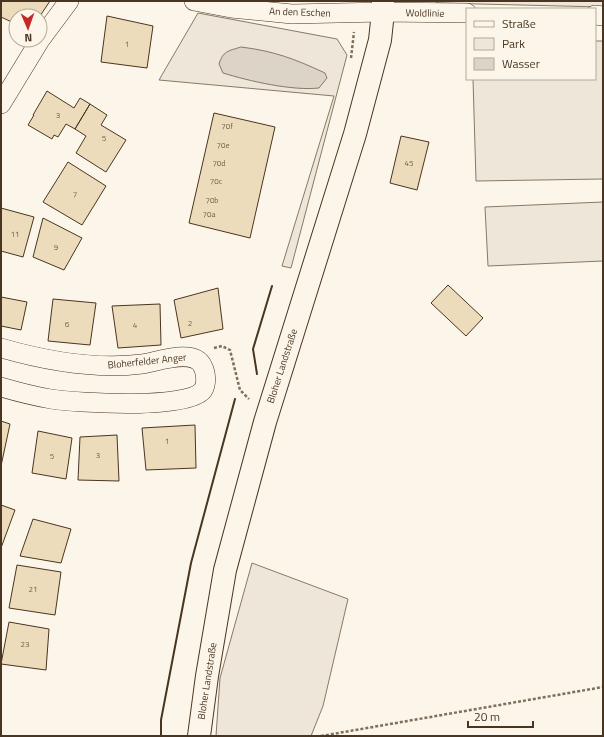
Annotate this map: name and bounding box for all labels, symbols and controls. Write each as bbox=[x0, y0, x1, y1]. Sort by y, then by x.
street label: An den Eschen bbox=[269, 3, 331, 21]
street label: Woldlinie bbox=[406, 5, 444, 21]
north arrow bbox=[8, 8, 48, 48]
legend bbox=[466, 8, 596, 80]
text: Straße bbox=[502, 14, 536, 33]
text: N bbox=[24, 30, 32, 46]
text: Park bbox=[502, 34, 525, 53]
house number: 1 bbox=[125, 38, 129, 50]
text: Wasser bbox=[502, 54, 540, 73]
house number: 3 bbox=[56, 109, 60, 121]
house number: 70f bbox=[221, 120, 233, 132]
house number: 5 bbox=[102, 132, 107, 144]
house number: 70e bbox=[217, 139, 230, 151]
house number: 70d bbox=[212, 157, 226, 169]
house number: 45 bbox=[405, 157, 414, 169]
house number: 70c bbox=[210, 175, 223, 187]
house number: 7 bbox=[73, 188, 77, 200]
house number: 70b bbox=[205, 194, 219, 206]
house number: 70a bbox=[203, 208, 215, 220]
house number: 11 bbox=[11, 228, 19, 240]
house number: 9 bbox=[54, 241, 59, 253]
house number: 2 bbox=[188, 317, 192, 329]
house number: 6 bbox=[65, 318, 70, 330]
house number: 4 bbox=[133, 319, 138, 331]
street label: Bloher Landstraße bbox=[263, 327, 301, 405]
street label: Bloherfelder Anger bbox=[107, 349, 188, 373]
house number: 1 bbox=[165, 435, 169, 447]
house number: 3 bbox=[96, 449, 100, 461]
house number: 5 bbox=[50, 450, 55, 462]
house number: 21 bbox=[29, 583, 37, 595]
house number: 23 bbox=[21, 638, 29, 650]
street label: Bloher Landstraße bbox=[194, 641, 220, 721]
scale bar bbox=[468, 703, 533, 729]
text: 20 m bbox=[474, 707, 500, 726]

